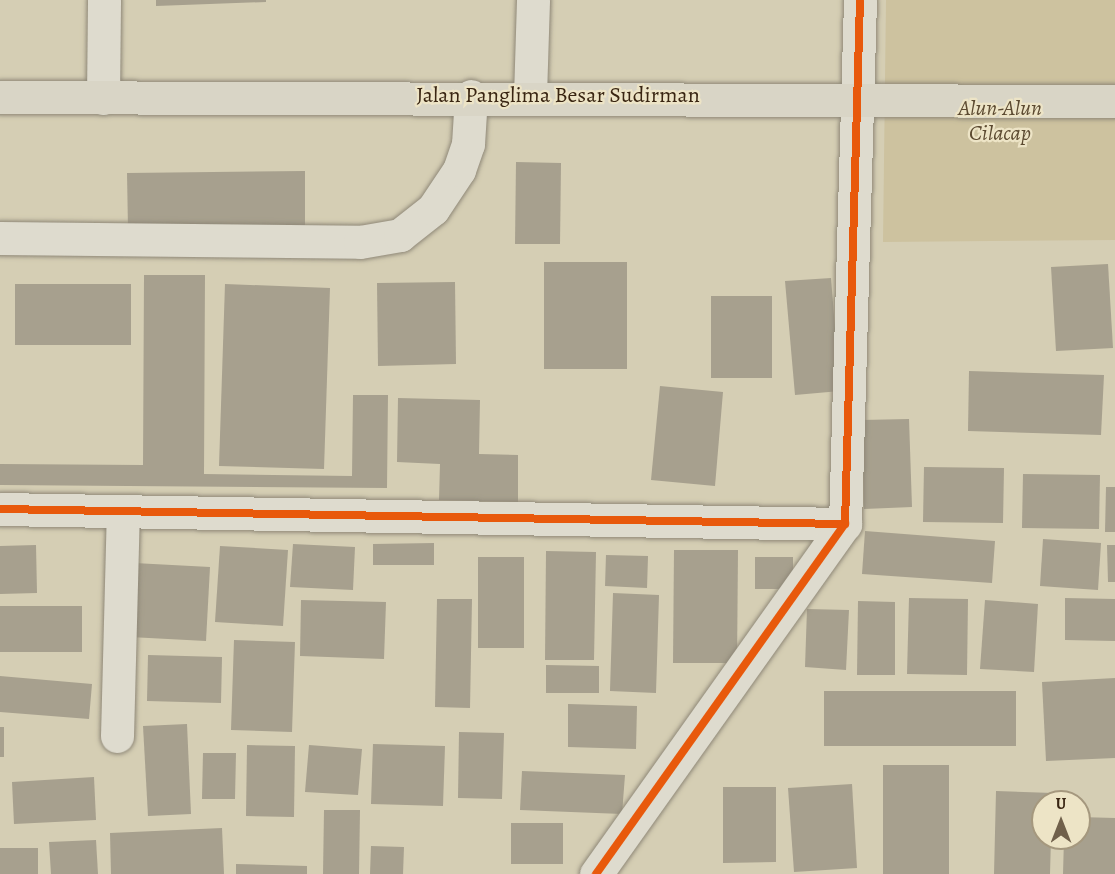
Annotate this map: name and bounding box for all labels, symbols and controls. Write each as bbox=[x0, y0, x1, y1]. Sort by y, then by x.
street label: Jalan Panglima Besar Sudirman bbox=[416, 83, 700, 109]
park label: Alun-Alun Cilacap bbox=[958, 95, 1042, 146]
north arrow bbox=[1031, 790, 1091, 850]
text: U bbox=[1056, 793, 1066, 815]

